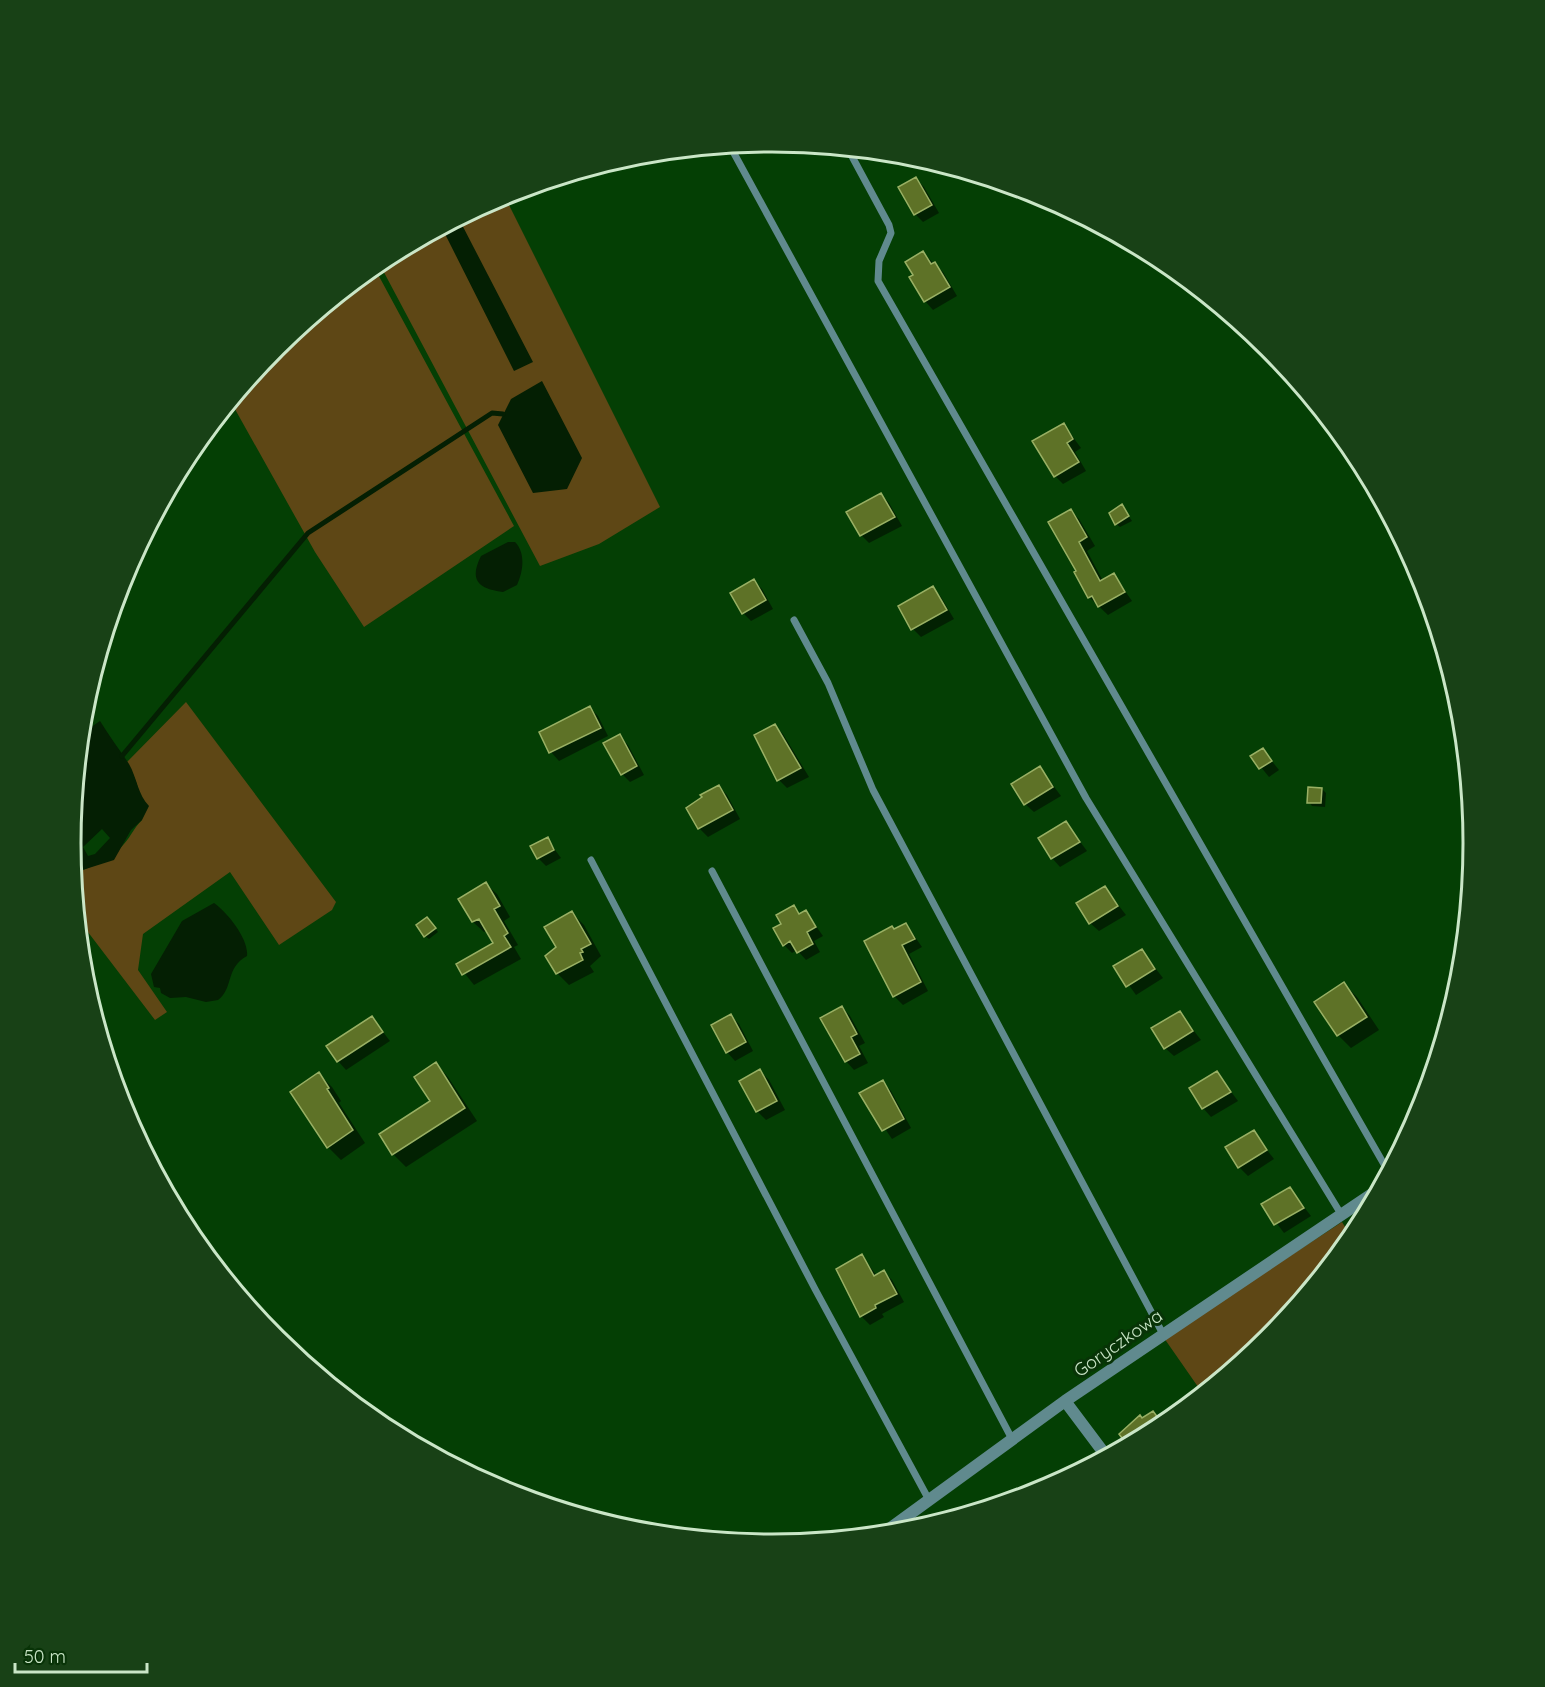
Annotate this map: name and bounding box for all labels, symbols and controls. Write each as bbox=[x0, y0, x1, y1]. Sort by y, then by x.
street label: Goryczkowa bbox=[1069, 1304, 1167, 1382]
scale bar bbox=[15, 1636, 147, 1674]
text: 50 m bbox=[24, 1645, 66, 1668]

